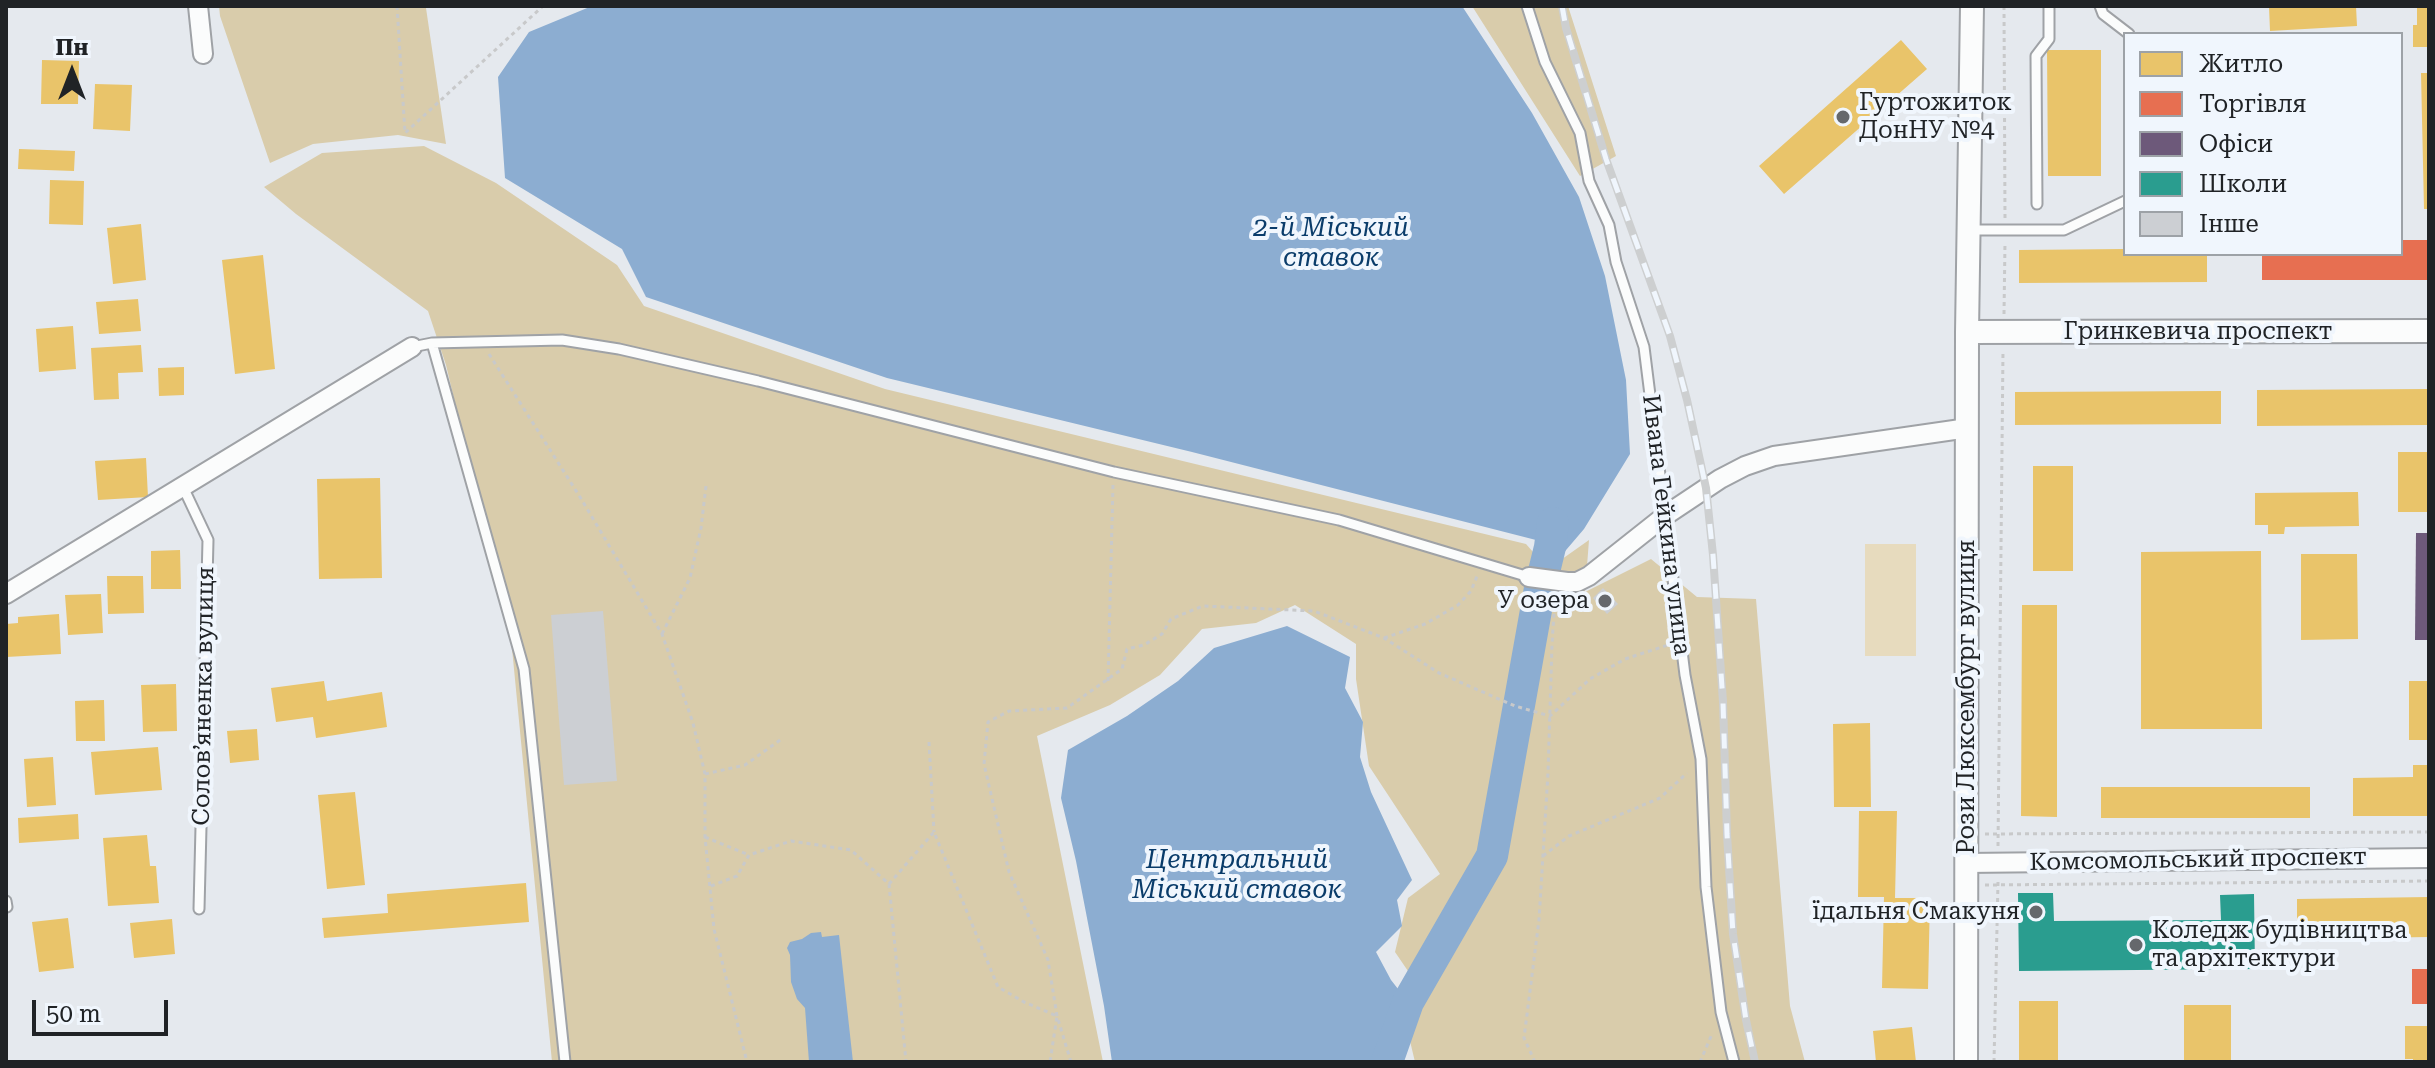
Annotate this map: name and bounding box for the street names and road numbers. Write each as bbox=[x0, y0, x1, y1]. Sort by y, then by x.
street label: Гринкевича проспект bbox=[2064, 318, 2332, 346]
street label: Ивана Гейкина улица bbox=[1636, 393, 1696, 657]
street label: Рози Люксембург вулиця bbox=[1953, 540, 1981, 854]
street label: Солов’яненка вулиця bbox=[187, 566, 221, 826]
street label: Комсомольський проспект bbox=[2029, 843, 2367, 877]

